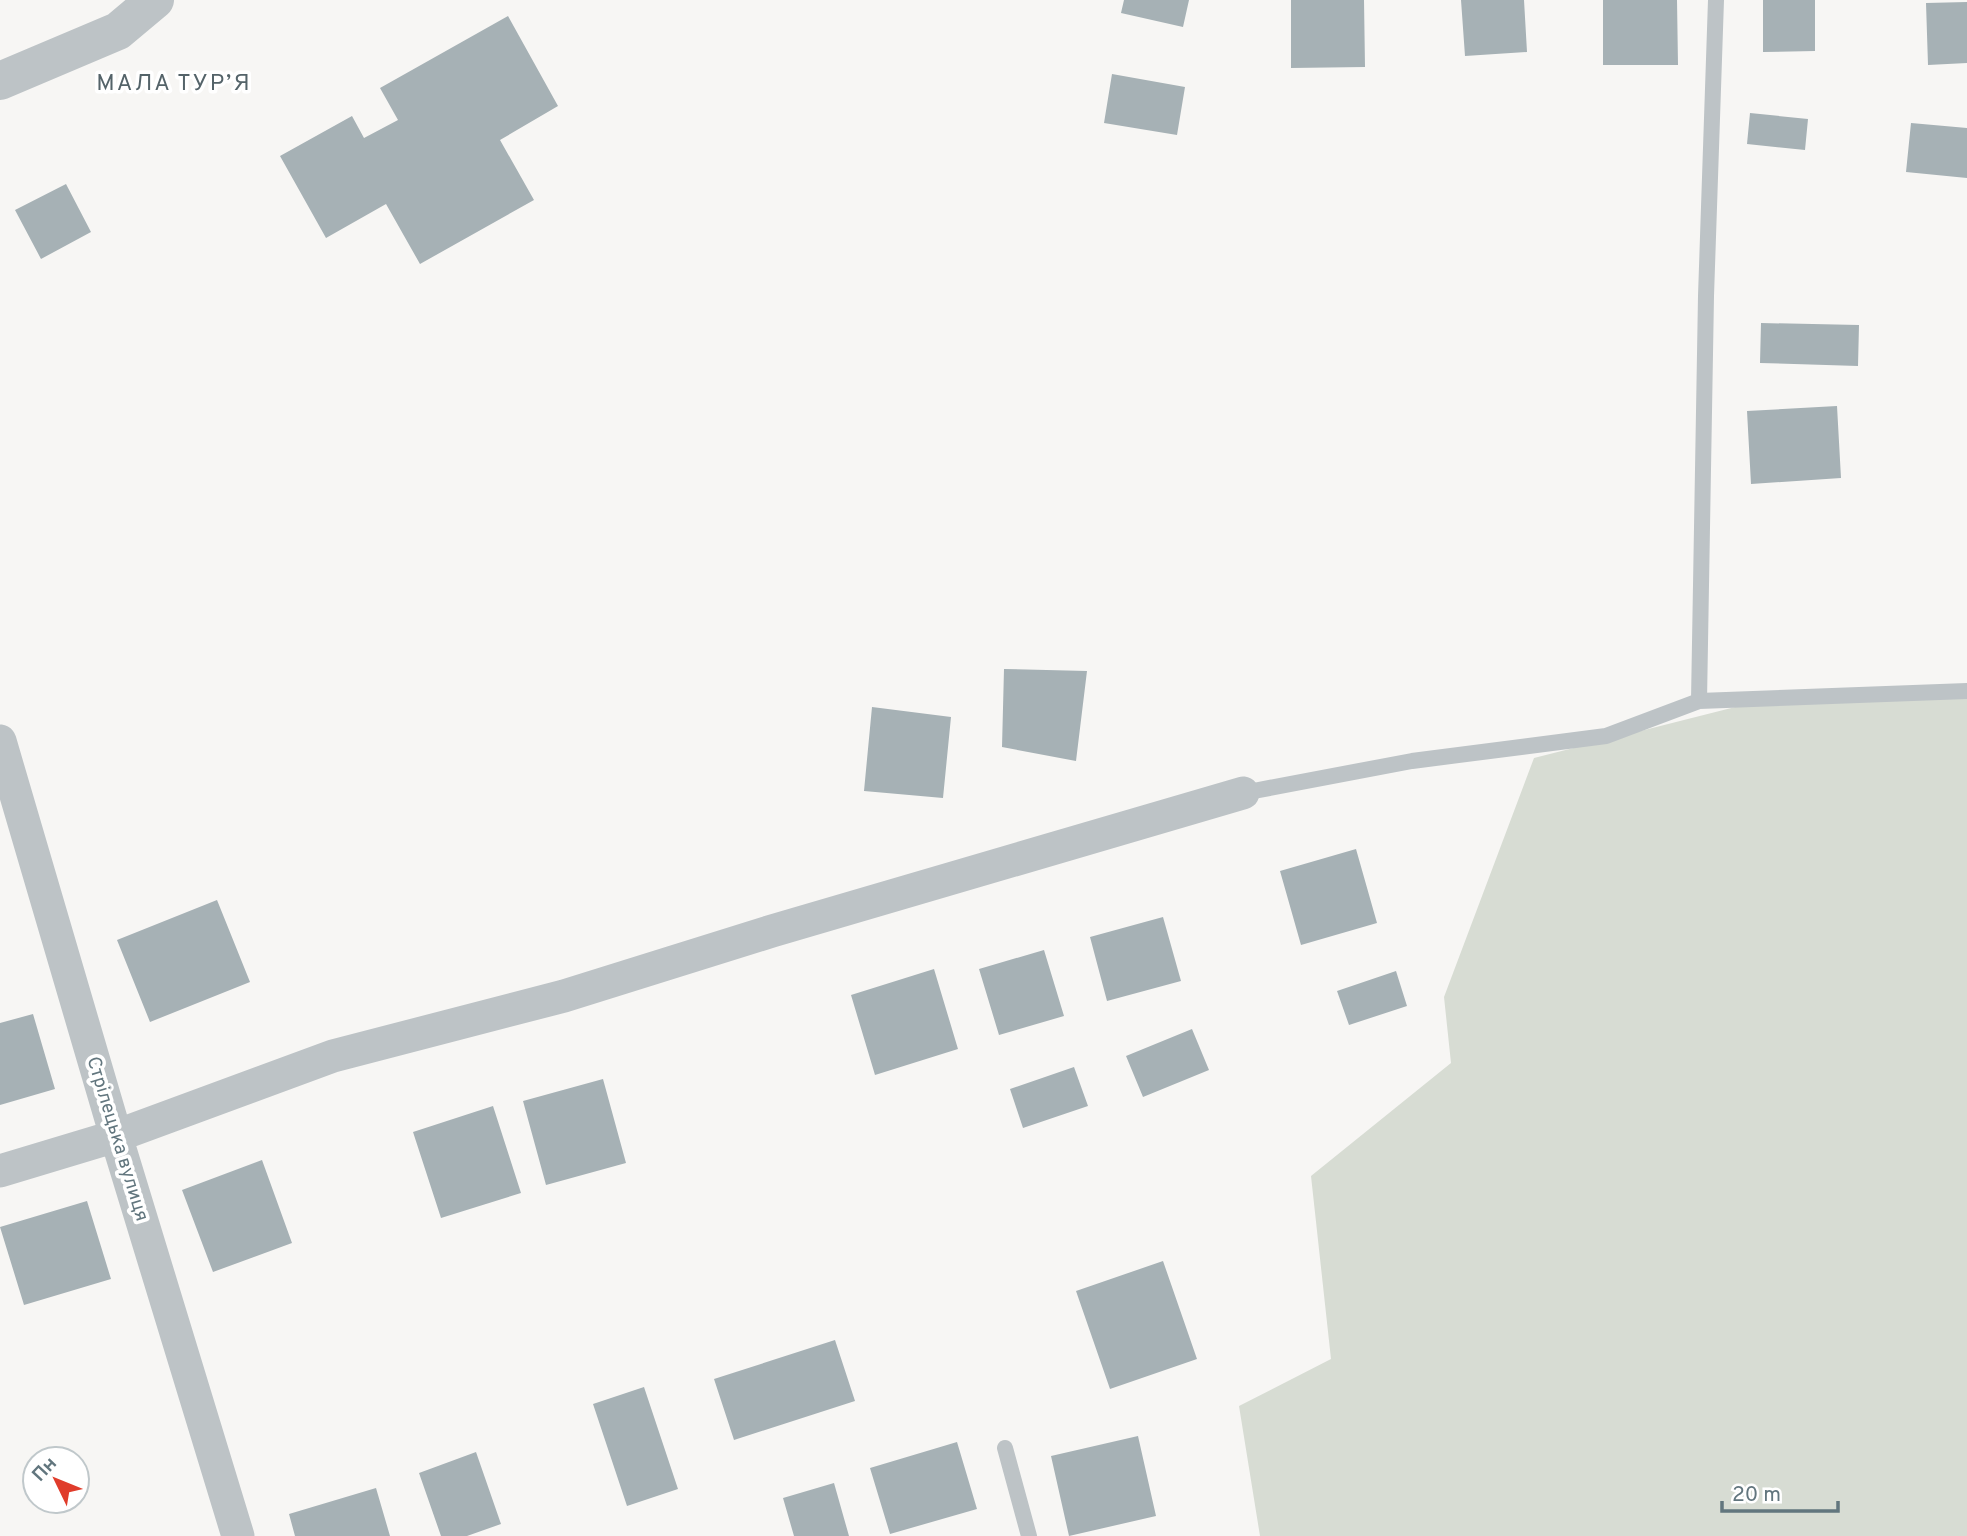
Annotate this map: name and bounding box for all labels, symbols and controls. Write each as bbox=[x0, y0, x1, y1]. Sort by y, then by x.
district label: МАЛА ТУР’Я bbox=[96, 70, 252, 99]
street label: Стрілецька вулиця bbox=[81, 1054, 153, 1224]
north arrow bbox=[21, 1445, 91, 1515]
text: Пн bbox=[28, 1452, 63, 1487]
scale bar bbox=[1722, 1470, 1838, 1514]
text: 20 m bbox=[1732, 1482, 1781, 1509]

